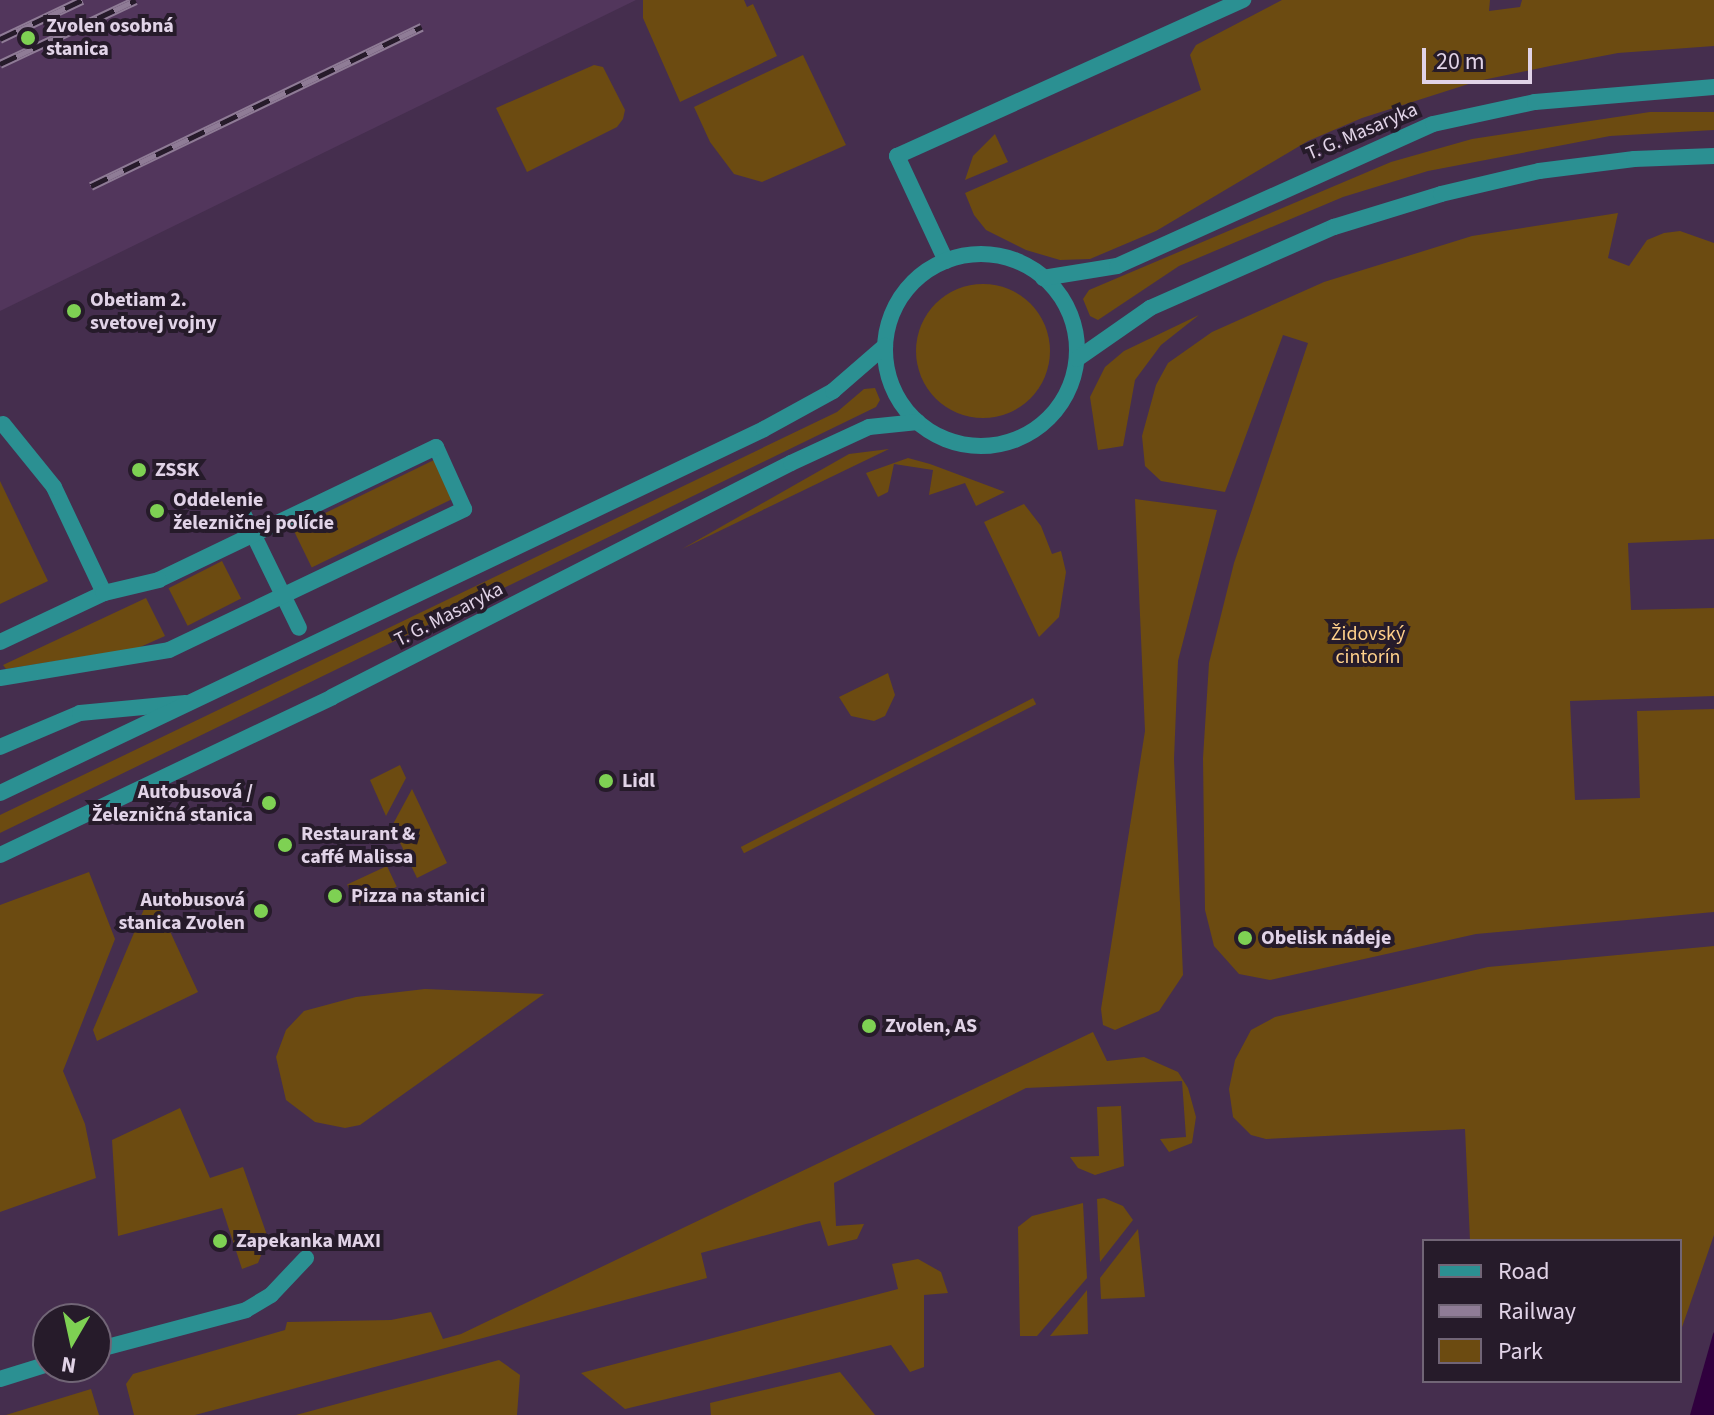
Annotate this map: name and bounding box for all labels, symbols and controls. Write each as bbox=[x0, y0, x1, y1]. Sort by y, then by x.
place label: Zvolen osobná stanica bbox=[46, 14, 174, 61]
marker: Zvolen osobná stanica bbox=[17, 27, 39, 49]
scale bar bbox=[1426, 32, 1536, 82]
text: 20 m bbox=[1436, 44, 1485, 79]
street label: T. G. Masaryka bbox=[1303, 98, 1421, 166]
place label: Obetiam 2. svetovej vojny bbox=[90, 288, 217, 335]
marker: Obetiam 2. svetovej vojny bbox=[65, 302, 83, 320]
place label: ZSSK bbox=[155, 458, 199, 482]
marker: ZSSK bbox=[130, 461, 148, 479]
place label: Oddelenie železničnej polície bbox=[173, 488, 334, 535]
marker: Oddelenie železničnej polície bbox=[148, 502, 166, 520]
street label: T. G. Masaryka bbox=[391, 577, 507, 653]
park label: Židovský cintorín bbox=[1331, 623, 1405, 670]
place label: Lidl bbox=[622, 769, 655, 793]
marker: Lidl bbox=[597, 772, 615, 790]
place label: Autobusová / Železničná stanica bbox=[92, 780, 253, 827]
marker: Autobusová / Železničná stanica bbox=[260, 794, 278, 812]
place label: Restaurant & caffé Malissa bbox=[301, 822, 415, 869]
marker: Restaurant & caffé Malissa bbox=[276, 836, 294, 854]
place label: Pizza na stanici bbox=[351, 884, 485, 908]
marker: Pizza na stanici bbox=[326, 887, 344, 905]
place label: Autobusová stanica Zvolen bbox=[119, 888, 245, 935]
marker: Autobusová stanica Zvolen bbox=[252, 902, 270, 920]
place label: Obelisk nádeje bbox=[1261, 926, 1391, 950]
marker: Obelisk nádeje bbox=[1236, 929, 1254, 947]
place label: Zvolen, AS bbox=[885, 1014, 977, 1038]
marker: Zvolen, AS bbox=[860, 1017, 878, 1035]
place label: Zapekanka MAXI bbox=[236, 1229, 381, 1253]
marker: Zapekanka MAXI bbox=[211, 1232, 229, 1250]
legend bbox=[1422, 1239, 1682, 1383]
text: Road bbox=[1498, 1254, 1550, 1289]
text: Railway bbox=[1498, 1294, 1576, 1329]
north arrow bbox=[32, 1303, 112, 1383]
text: Park bbox=[1498, 1334, 1543, 1369]
text: N bbox=[59, 1348, 78, 1382]

